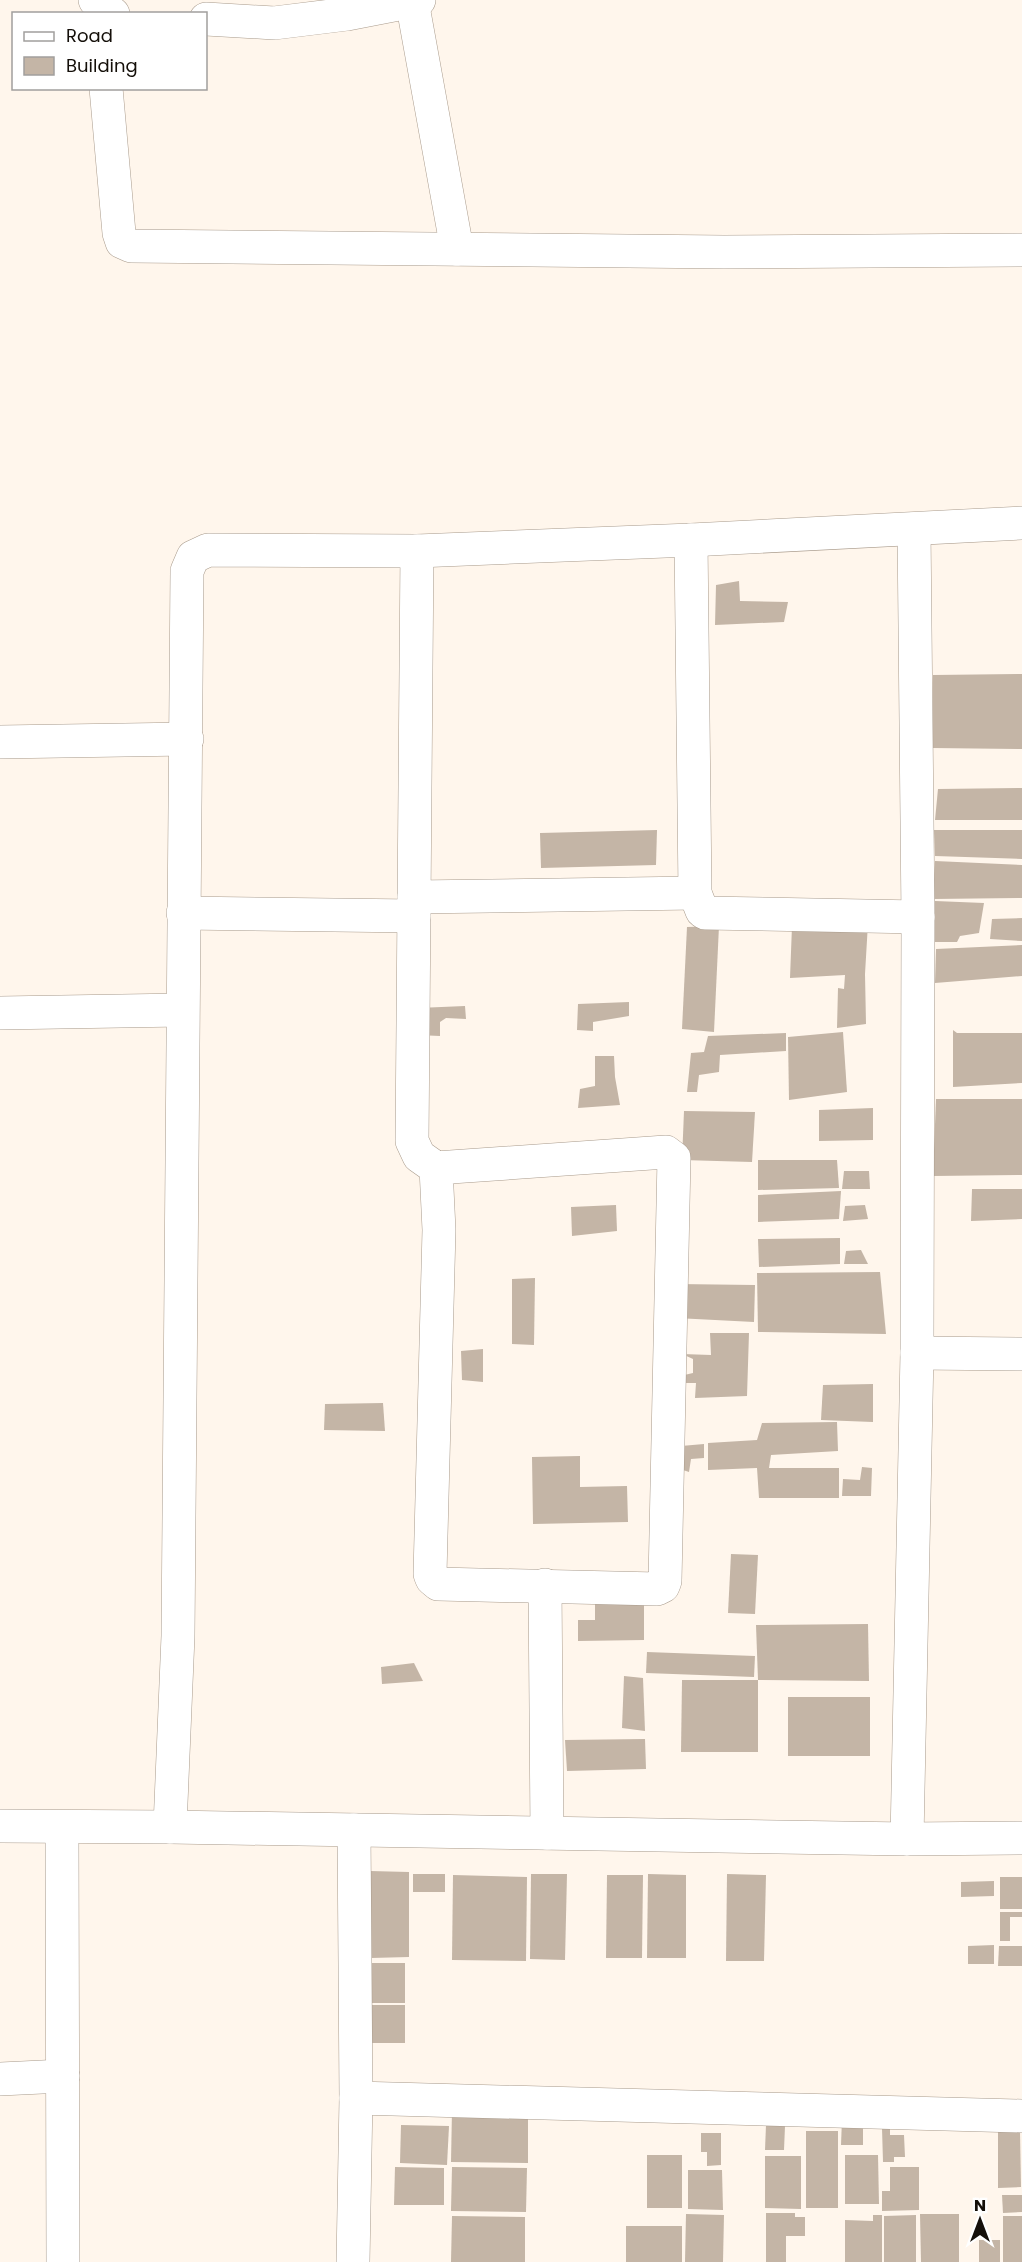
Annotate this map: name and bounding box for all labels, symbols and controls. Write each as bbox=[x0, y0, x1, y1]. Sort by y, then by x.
legend bbox=[12, 12, 207, 90]
text: Road bbox=[66, 23, 113, 48]
text: Building bbox=[66, 53, 138, 78]
north arrow bbox=[950, 2190, 1010, 2250]
text: N bbox=[974, 2194, 986, 2217]

